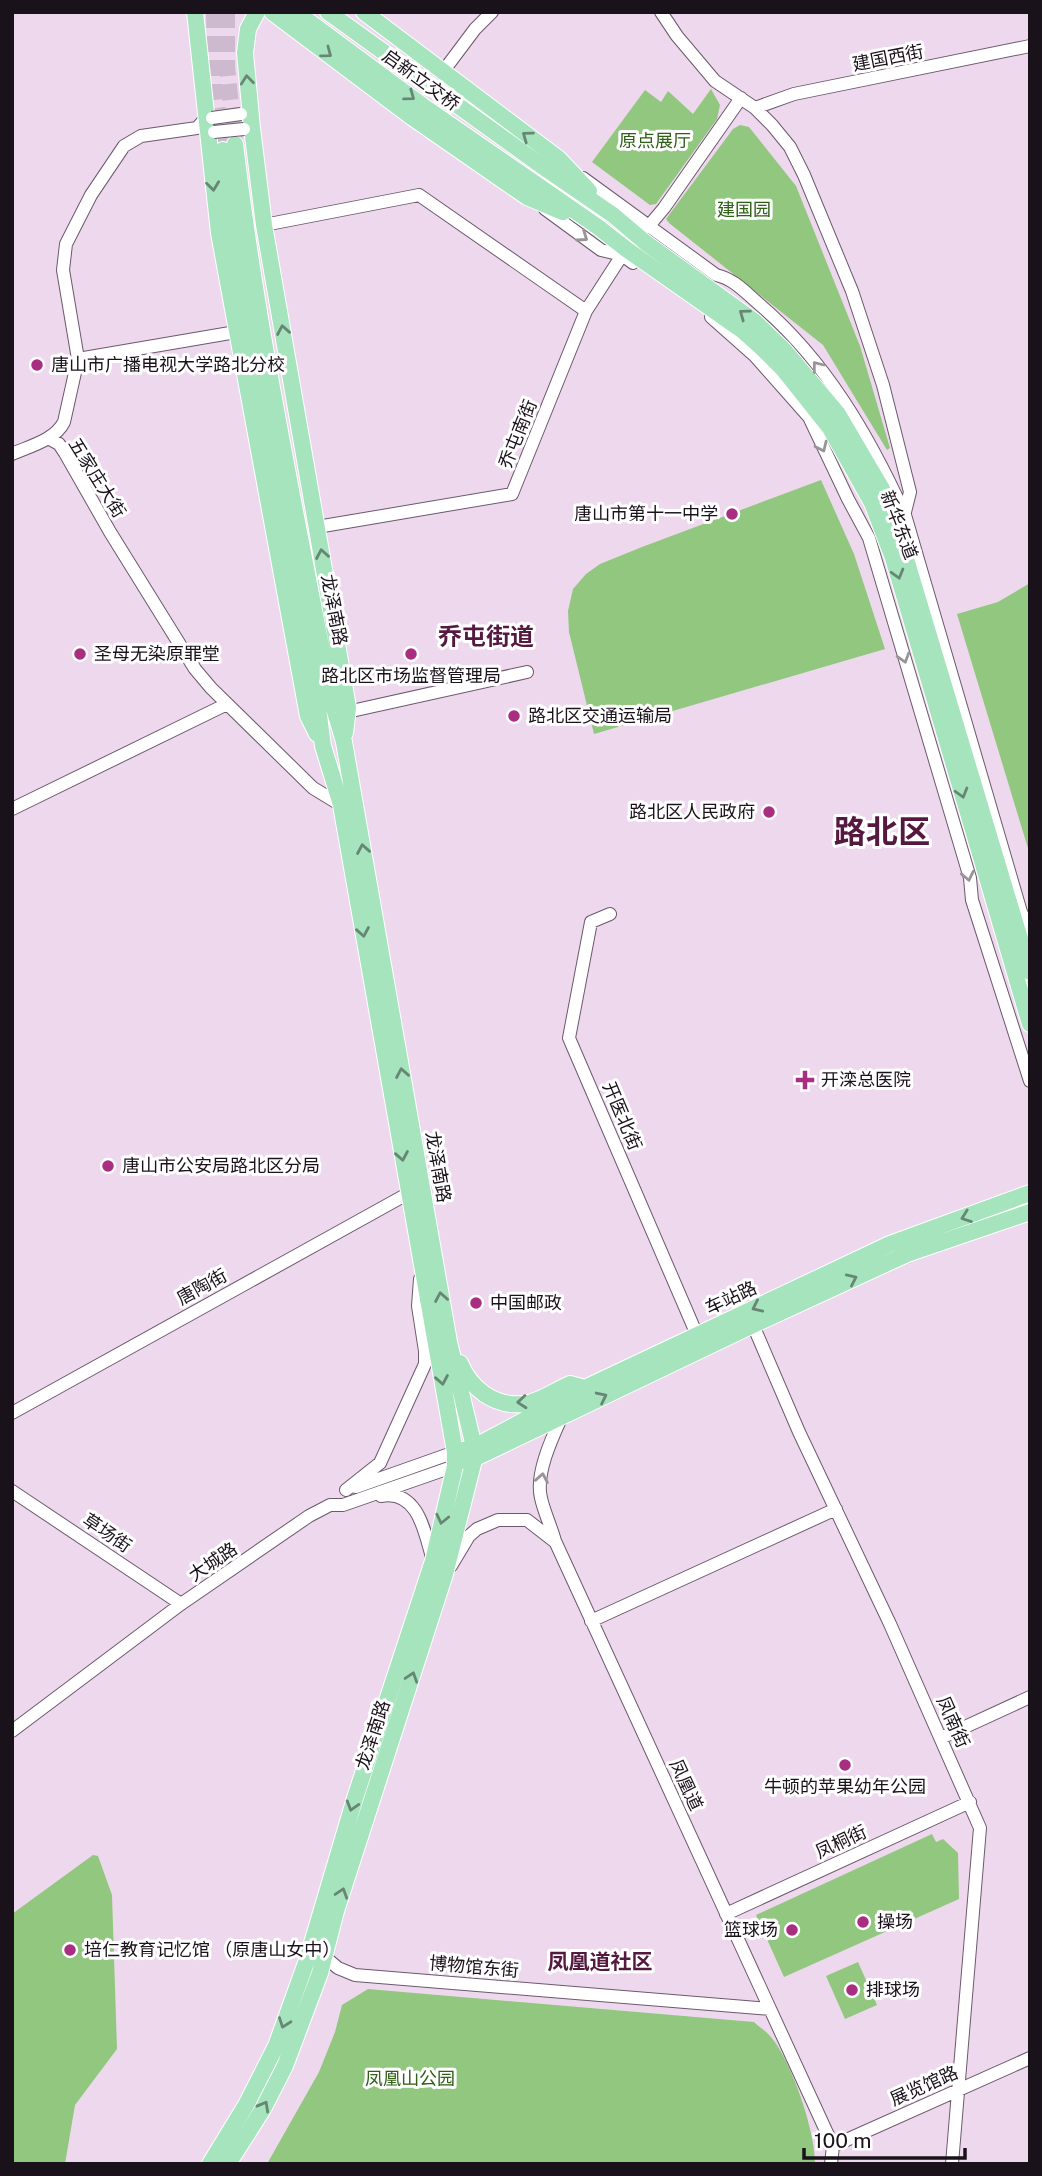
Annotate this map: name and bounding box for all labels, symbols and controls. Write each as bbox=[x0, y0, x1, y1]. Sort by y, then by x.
street label: 建国西街 bbox=[851, 40, 925, 75]
one-way arrow bbox=[319, 45, 331, 58]
street label: 启新立交桥 bbox=[379, 45, 464, 115]
one-way arrow bbox=[240, 74, 255, 85]
one-way arrow bbox=[402, 88, 415, 101]
park label: 原点展厅 bbox=[619, 130, 691, 151]
one-way arrow bbox=[522, 132, 535, 144]
one-way arrow bbox=[205, 180, 220, 192]
park label: 建国园 bbox=[717, 199, 771, 220]
one-way arrow bbox=[575, 228, 588, 241]
one-way arrow bbox=[739, 310, 752, 322]
one-way arrow bbox=[276, 324, 291, 336]
place label: 唐山市广播电视大学路北分校 bbox=[51, 354, 285, 375]
marker: 唐山市广播电视大学路北分校 bbox=[29, 357, 45, 373]
one-way arrow bbox=[813, 361, 826, 373]
street label: 乔屯南街 bbox=[494, 397, 541, 471]
street label: 五家庄大街 bbox=[65, 434, 130, 521]
one-way arrow bbox=[814, 439, 828, 452]
street label: 新华东道 bbox=[877, 487, 922, 562]
place label: 唐山市第十一中学 bbox=[574, 503, 718, 524]
marker: 唐山市第十一中学 bbox=[724, 506, 740, 522]
one-way arrow bbox=[315, 548, 330, 560]
one-way arrow bbox=[889, 568, 904, 580]
street label: 龙泽南路 bbox=[317, 573, 352, 647]
district label: 乔屯街道 bbox=[438, 622, 534, 650]
place label: 圣母无染原罪堂 bbox=[94, 643, 220, 664]
marker: 圣母无染原罪堂 bbox=[72, 646, 88, 662]
marker: 路北区市场监督管理局 bbox=[403, 646, 419, 662]
one-way arrow bbox=[896, 651, 911, 663]
place label: 路北区市场监督管理局 bbox=[321, 665, 501, 686]
place label: 路北区交通运输局 bbox=[528, 705, 672, 726]
marker: 路北区交通运输局 bbox=[506, 708, 522, 724]
one-way arrow bbox=[953, 786, 968, 798]
place label: 路北区人民政府 bbox=[629, 801, 755, 822]
marker: 路北区人民政府 bbox=[761, 804, 777, 820]
district label: 路北区 bbox=[834, 813, 930, 850]
one-way arrow bbox=[356, 843, 371, 855]
one-way arrow bbox=[960, 870, 975, 882]
one-way arrow bbox=[355, 926, 370, 938]
one-way arrow bbox=[395, 1067, 410, 1079]
place label: 开滦总医院 bbox=[821, 1069, 911, 1090]
marker: 开滦总医院 bbox=[795, 1070, 815, 1090]
street label: 开医北街 bbox=[599, 1079, 646, 1153]
street label: 龙泽南路 bbox=[422, 1130, 455, 1204]
one-way arrow bbox=[394, 1150, 409, 1162]
place label: 唐山市公安局路北区分局 bbox=[122, 1155, 320, 1176]
marker: 唐山市公安局路北区分局 bbox=[100, 1158, 116, 1174]
one-way arrow bbox=[960, 1209, 972, 1223]
street label: 唐陶街 bbox=[173, 1264, 230, 1309]
one-way arrow bbox=[845, 1274, 857, 1288]
street label: 车站路 bbox=[702, 1277, 760, 1318]
one-way arrow bbox=[434, 1291, 449, 1303]
place label: 中国邮政 bbox=[490, 1292, 562, 1313]
marker: 中国邮政 bbox=[468, 1295, 484, 1311]
one-way arrow bbox=[752, 1298, 764, 1312]
one-way arrow bbox=[434, 1374, 449, 1386]
one-way arrow bbox=[594, 1392, 607, 1406]
one-way arrow bbox=[516, 1394, 527, 1409]
one-way arrow bbox=[534, 1472, 549, 1484]
street label: 草场街 bbox=[79, 1509, 136, 1556]
one-way arrow bbox=[436, 1513, 451, 1525]
street label: 大城路 bbox=[184, 1538, 241, 1585]
one-way arrow bbox=[404, 1671, 419, 1683]
street label: 凤南街 bbox=[933, 1693, 974, 1751]
street label: 龙泽南路 bbox=[351, 1697, 394, 1772]
street label: 凤凰道 bbox=[666, 1756, 707, 1814]
marker: 牛顿的苹果幼年公园 bbox=[837, 1757, 853, 1773]
place label: 牛顿的苹果幼年公园 bbox=[764, 1776, 926, 1797]
one-way arrow bbox=[346, 1800, 361, 1812]
street label: 凤桐街 bbox=[812, 1821, 870, 1862]
one-way arrow bbox=[334, 1887, 348, 1899]
place label: 操场 bbox=[877, 1911, 913, 1932]
marker: 操场 bbox=[855, 1914, 871, 1930]
place label: 篮球场 bbox=[724, 1919, 778, 1940]
marker: 篮球场 bbox=[784, 1922, 800, 1938]
place label: 培仁教育记忆馆 （原唐山女中） bbox=[84, 1939, 340, 1960]
marker: 培仁教育记忆馆 （原唐山女中） bbox=[62, 1942, 78, 1958]
district label: 凤凰道社区 bbox=[548, 1949, 653, 1974]
street label: 博物馆东街 bbox=[428, 1952, 520, 1981]
place label: 排球场 bbox=[866, 1979, 920, 2000]
marker: 排球场 bbox=[844, 1982, 860, 1998]
one-way arrow bbox=[278, 2017, 292, 2029]
street label: 展览馆路 bbox=[887, 2061, 961, 2110]
park label: 凤凰山公园 bbox=[365, 2068, 455, 2089]
one-way arrow bbox=[256, 2101, 269, 2113]
scale bar bbox=[804, 2116, 965, 2160]
text: 100 m bbox=[814, 2128, 871, 2153]

